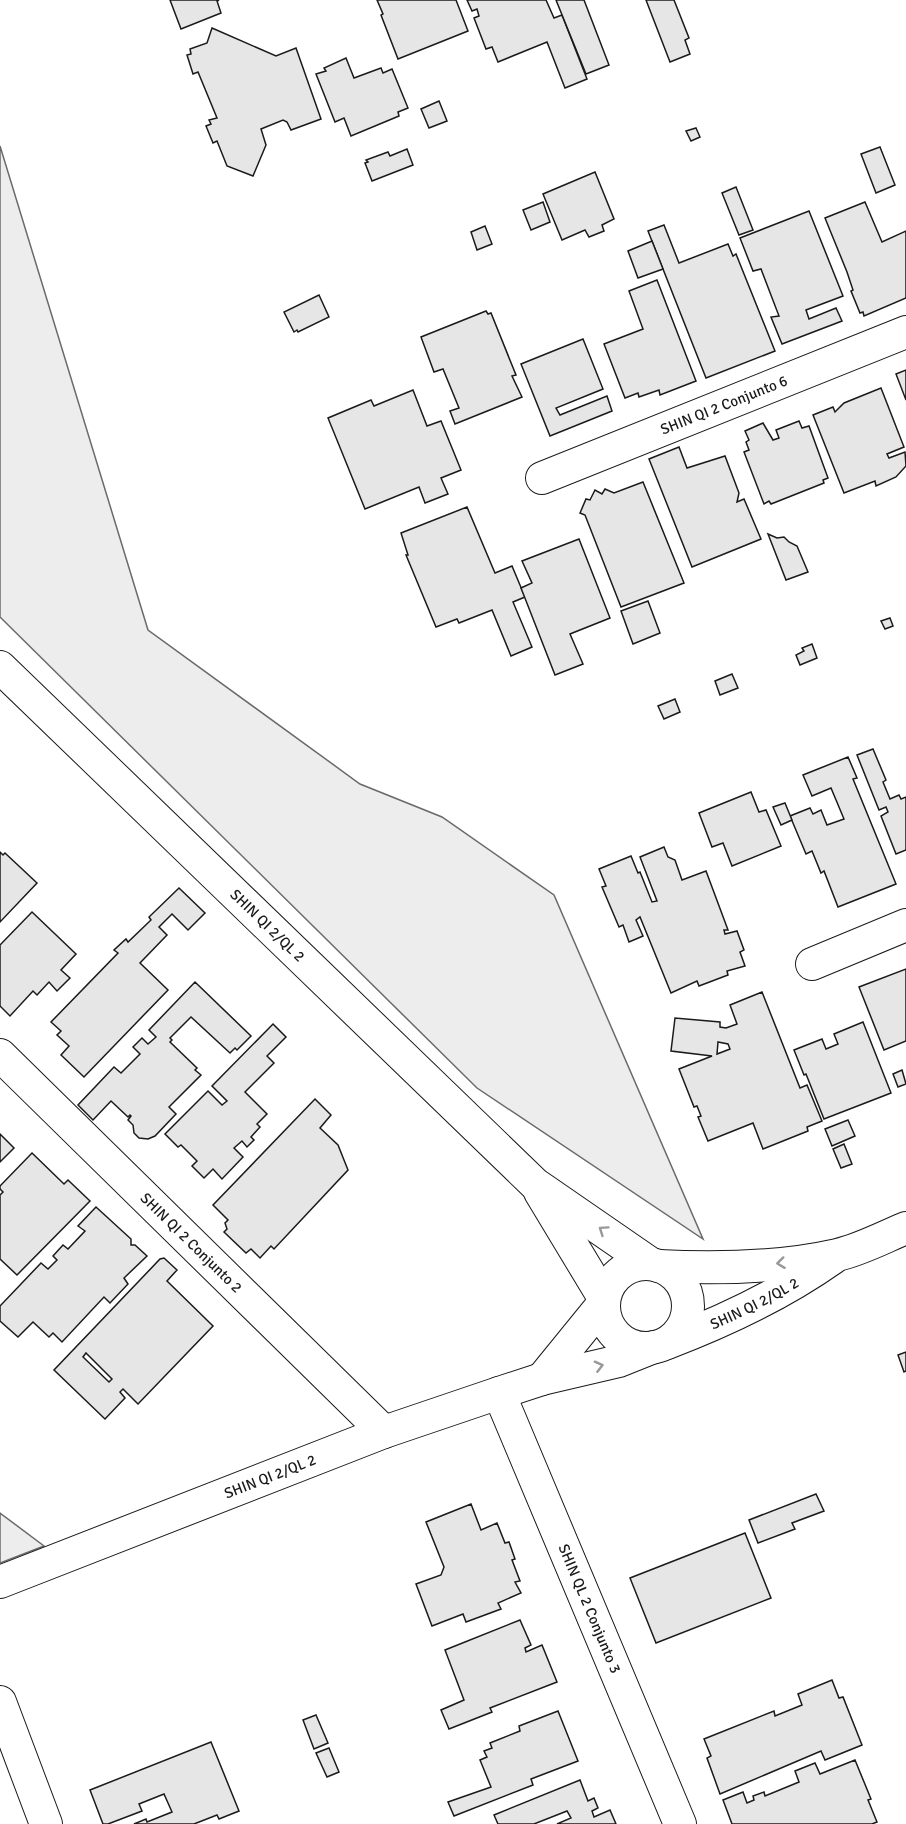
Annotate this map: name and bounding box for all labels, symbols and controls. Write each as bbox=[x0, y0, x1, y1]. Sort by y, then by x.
street label: SHIN QI 2 Conjunto 6 bbox=[658, 372, 790, 439]
street label: SHIN QI 2/QL 2 bbox=[226, 885, 309, 966]
street label: SHIN QI 2 Conjunto 2 bbox=[137, 1189, 246, 1297]
one-way arrow bbox=[599, 1226, 610, 1237]
one-way arrow bbox=[776, 1256, 785, 1268]
street label: SHIN QI 2/QL 2 bbox=[707, 1273, 802, 1333]
one-way arrow bbox=[594, 1361, 604, 1374]
street label: SHIN QI 2/QL 2 bbox=[222, 1450, 318, 1502]
street label: SHIN QL 2 Conjunto 3 bbox=[554, 1541, 625, 1676]

